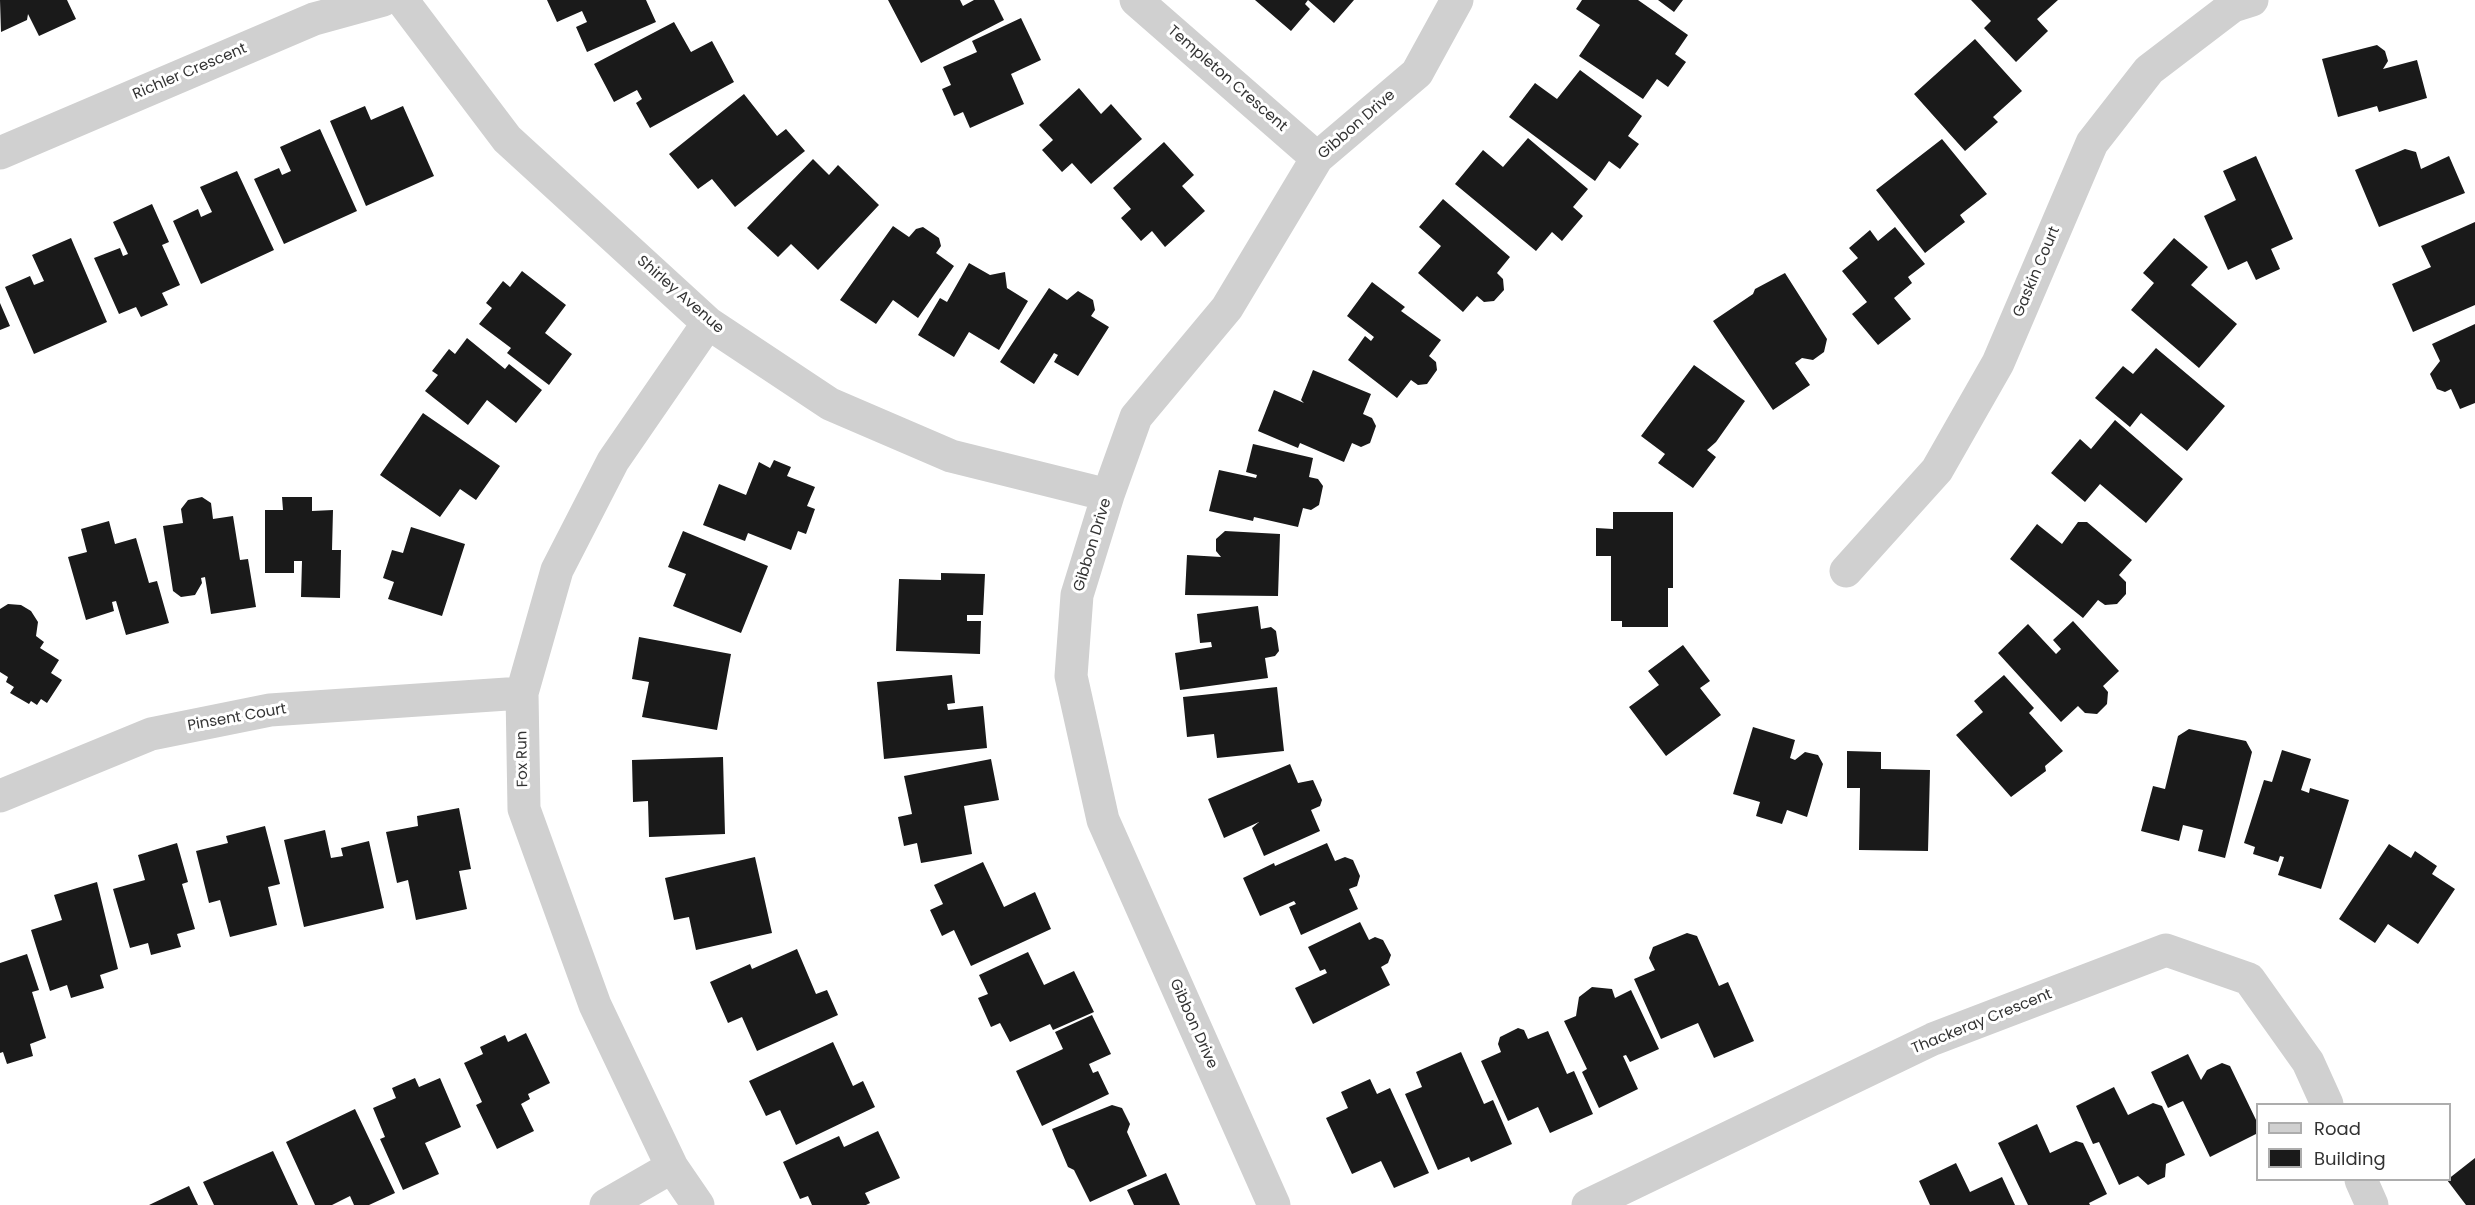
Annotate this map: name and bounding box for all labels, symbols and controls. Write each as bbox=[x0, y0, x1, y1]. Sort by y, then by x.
street label: Templeton Crescent bbox=[1164, 22, 1290, 136]
street label: Richler Crescent bbox=[130, 40, 250, 104]
street label: Gibbon Drive bbox=[1315, 87, 1399, 163]
street label: Gaskin Court bbox=[2010, 224, 2064, 320]
street label: Shirley Avenue bbox=[633, 252, 727, 338]
street label: Gibbon Drive bbox=[1070, 496, 1116, 594]
street label: Pinsent Court bbox=[186, 700, 288, 736]
street label: Fox Run bbox=[514, 731, 532, 787]
street label: Gibbon Drive bbox=[1165, 976, 1221, 1072]
street label: Thackeray Crescent bbox=[1909, 986, 2055, 1058]
legend bbox=[2256, 1103, 2451, 1181]
text: Road bbox=[2314, 1116, 2361, 1141]
text: Building bbox=[2314, 1146, 2386, 1171]

